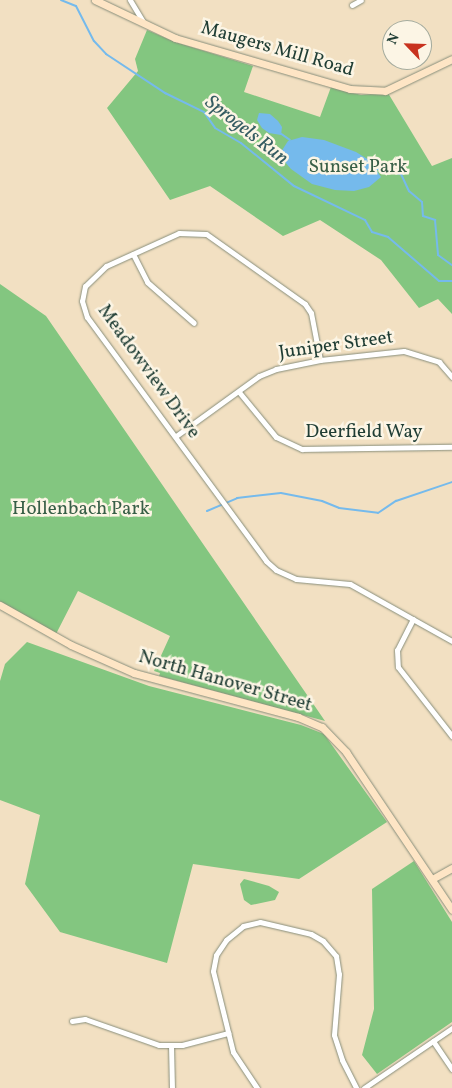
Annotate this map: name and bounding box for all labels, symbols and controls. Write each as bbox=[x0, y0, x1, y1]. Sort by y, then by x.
street label: Maugers Mill Road bbox=[198, 17, 356, 83]
north arrow bbox=[382, 20, 432, 70]
text: N bbox=[383, 31, 404, 48]
water label: Sprogels Run bbox=[199, 91, 293, 171]
park label: Sunset Park bbox=[309, 157, 407, 179]
street label: Meadowview Drive bbox=[92, 300, 204, 444]
street label: Juniper Street bbox=[277, 327, 395, 365]
street label: Deerfield Way bbox=[305, 422, 423, 444]
park label: Hollenbach Park bbox=[12, 499, 150, 521]
street label: North Hanover Street bbox=[136, 646, 314, 718]

